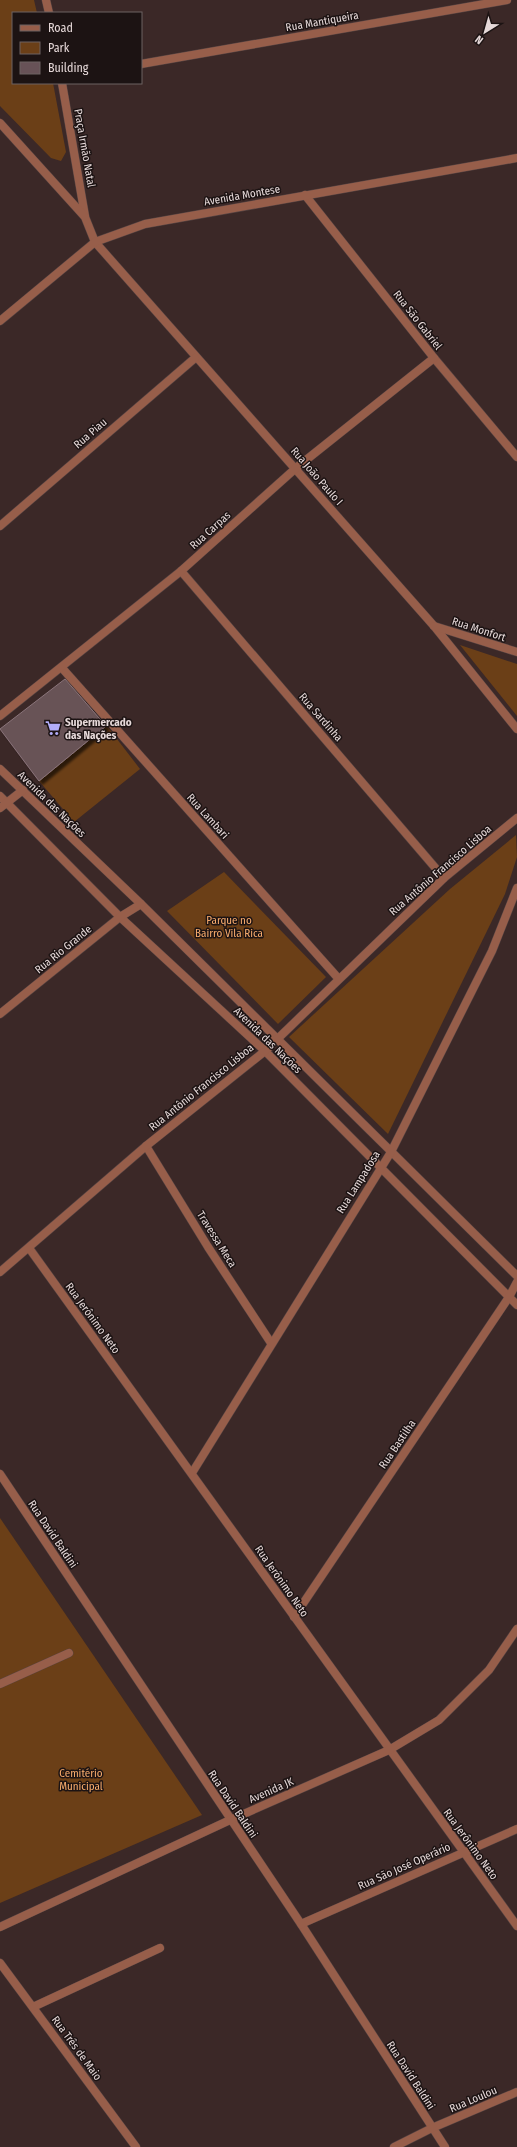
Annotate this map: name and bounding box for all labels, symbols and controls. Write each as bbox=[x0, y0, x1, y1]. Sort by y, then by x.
street label: Rua Mantiqueira bbox=[285, 9, 360, 34]
legend bbox=[12, 12, 142, 84]
north arrow bbox=[465, 12, 505, 52]
text: Road bbox=[48, 21, 73, 35]
text: N bbox=[473, 32, 486, 47]
text: Park bbox=[48, 41, 70, 55]
text: Building bbox=[48, 61, 89, 75]
street label: Praça Irmão Natal bbox=[71, 108, 98, 189]
street label: Avenida Montese bbox=[203, 182, 281, 209]
street label: Rua São Gabriel bbox=[390, 288, 445, 353]
street label: Rua Piau bbox=[71, 416, 109, 451]
street label: Rua João Paulo I bbox=[288, 445, 345, 508]
street label: Rua Carpas bbox=[187, 509, 234, 552]
street label: Rua Monfort bbox=[450, 615, 508, 644]
street label: Rua Sardinha bbox=[296, 691, 345, 744]
place label: Supermercado das Nações bbox=[65, 716, 132, 742]
supermarket icon: Supermercado das Nações bbox=[44, 719, 62, 737]
street label: Avenida das Nações bbox=[15, 769, 89, 840]
street label: Rua Lambari bbox=[184, 791, 231, 842]
street label: Rua Antônio Francisco Lisboa bbox=[387, 823, 494, 918]
park label: Parque no Bairro Vila Rica bbox=[195, 914, 263, 940]
street label: Rua Rio Grande bbox=[32, 923, 94, 976]
street label: Avenida das Nações bbox=[231, 1005, 305, 1076]
street label: Rua Antônio Francisco Lisboa bbox=[146, 1041, 256, 1134]
street label: Rua Lampadosa bbox=[334, 1149, 383, 1216]
street label: Travessa Meca bbox=[194, 1209, 239, 1270]
street label: Rua Jerônimo Neto bbox=[63, 1280, 123, 1356]
street label: Rua Bastilha bbox=[376, 1417, 419, 1471]
street label: Rua David Baldini bbox=[25, 1498, 80, 1571]
street label: Rua Jerônimo Neto bbox=[252, 1543, 311, 1620]
park label: Cemitério Municipal bbox=[59, 1767, 103, 1793]
street label: Rua David Baldini bbox=[205, 1768, 260, 1841]
street label: Avenida JK bbox=[247, 1775, 296, 1806]
street label: Rua Jerônimo Neto bbox=[441, 1806, 501, 1882]
street label: Rua São José Operário bbox=[356, 1840, 453, 1893]
street label: Rua Três de Maio bbox=[49, 2014, 104, 2083]
street label: Rua David Baldini bbox=[384, 2039, 438, 2112]
street label: Rua Loulou bbox=[448, 2084, 499, 2115]

